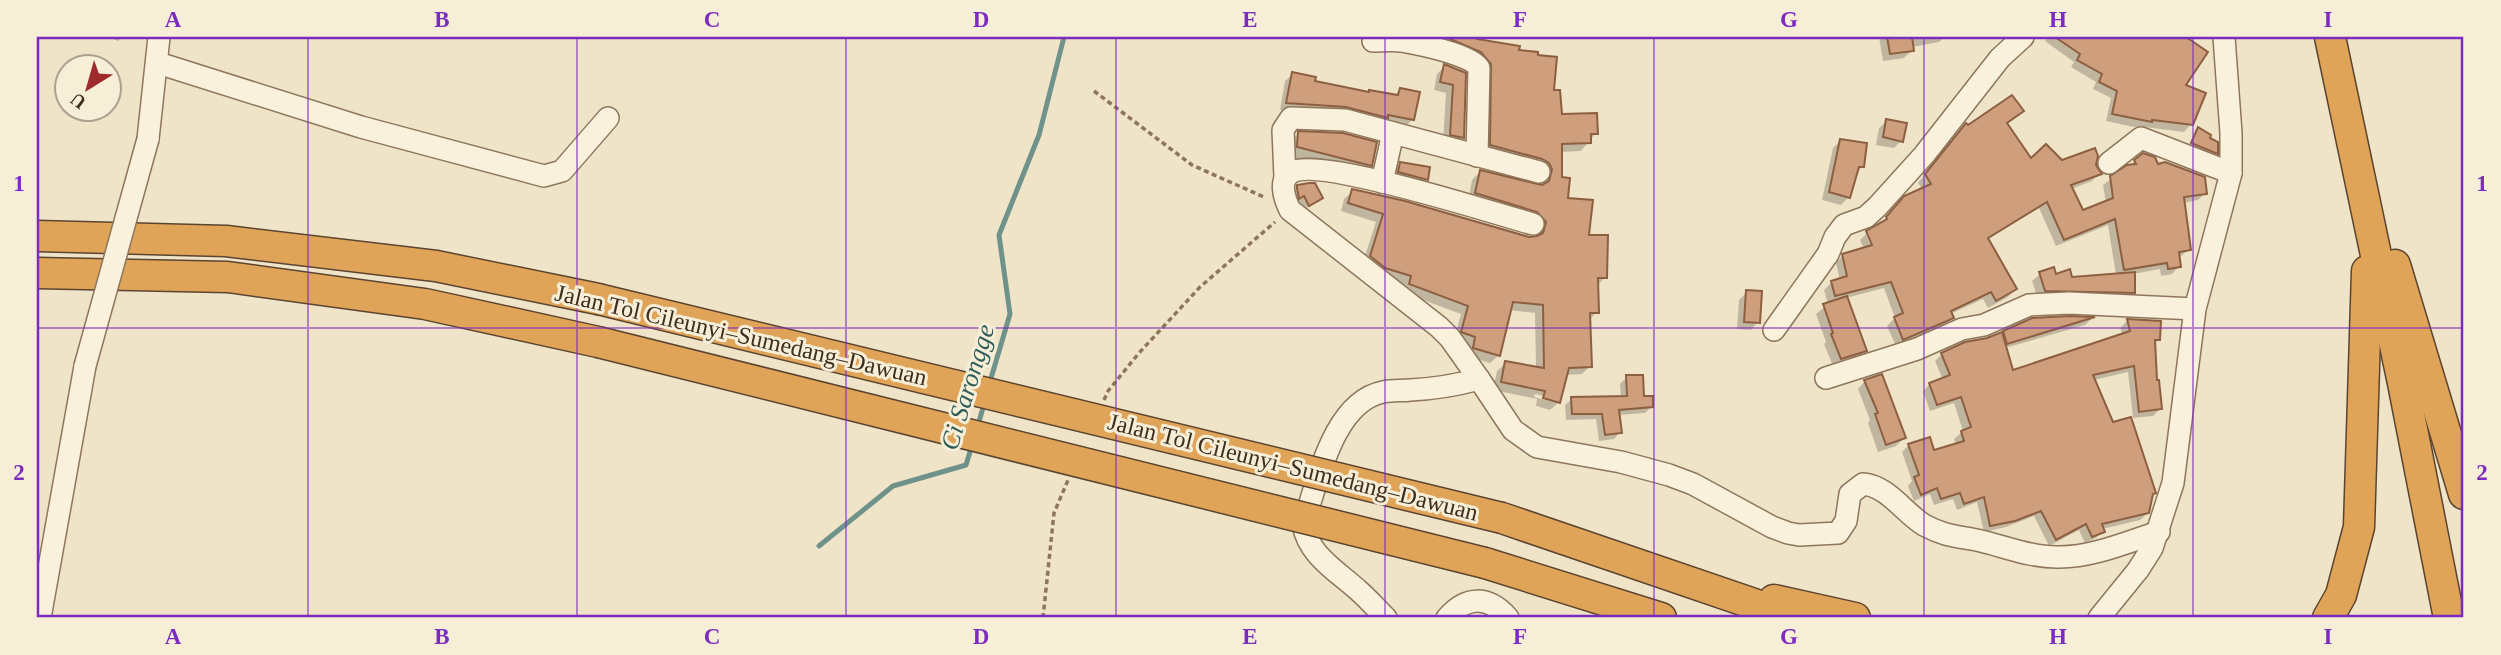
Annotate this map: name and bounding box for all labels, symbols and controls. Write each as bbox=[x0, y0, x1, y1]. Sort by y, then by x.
text: A bbox=[165, 7, 182, 32]
text: B bbox=[434, 7, 450, 32]
text: C bbox=[704, 7, 720, 32]
text: D bbox=[973, 7, 989, 32]
text: E bbox=[1242, 7, 1258, 32]
text: F bbox=[1513, 7, 1527, 32]
text: G bbox=[1780, 7, 1798, 32]
text: H bbox=[2049, 7, 2067, 32]
text: I bbox=[2324, 7, 2333, 32]
north arrow bbox=[52, 52, 122, 122]
text: U bbox=[66, 88, 90, 114]
text: 1 bbox=[13, 171, 25, 196]
text: 1 bbox=[2476, 171, 2488, 196]
street label: Jalan Tol Cileunyi–Sumedang–Dawuan bbox=[553, 280, 929, 390]
water label: Ci Sarongge bbox=[935, 321, 1000, 453]
street label: Jalan Tol Cileunyi–Sumedang–Dawuan bbox=[1105, 408, 1481, 526]
text: 2 bbox=[13, 460, 25, 485]
text: 2 bbox=[2476, 460, 2488, 485]
text: A bbox=[165, 624, 182, 649]
text: B bbox=[434, 624, 450, 649]
text: C bbox=[704, 624, 720, 649]
text: D bbox=[973, 624, 989, 649]
text: E bbox=[1242, 624, 1258, 649]
text: F bbox=[1513, 624, 1527, 649]
text: G bbox=[1780, 624, 1798, 649]
text: H bbox=[2049, 624, 2067, 649]
text: I bbox=[2324, 624, 2333, 649]

